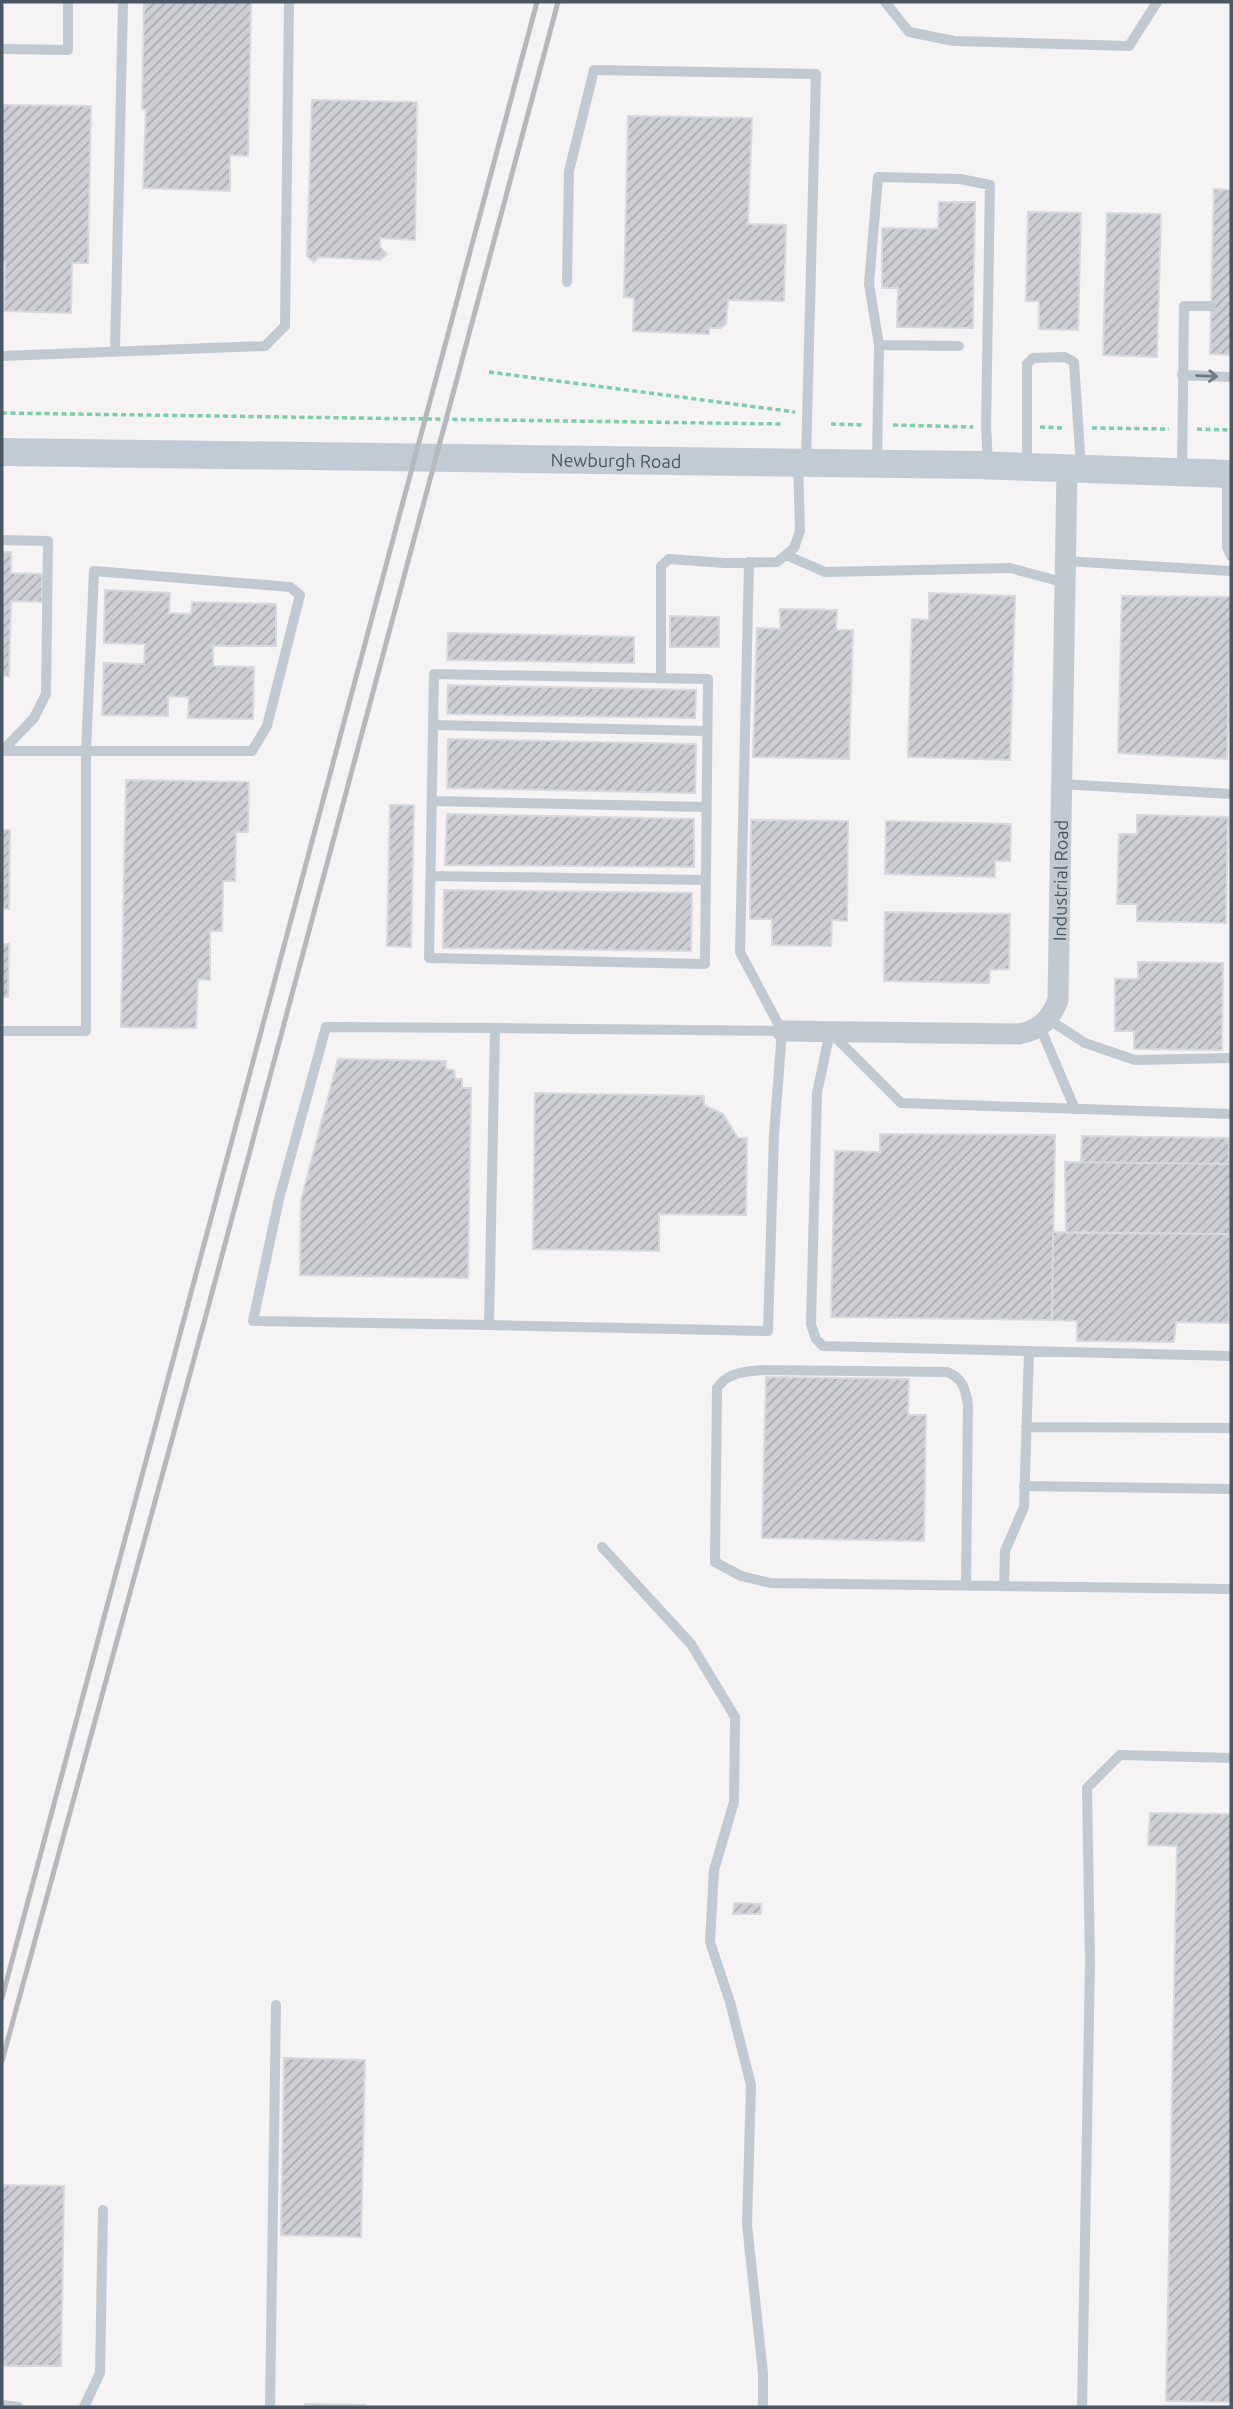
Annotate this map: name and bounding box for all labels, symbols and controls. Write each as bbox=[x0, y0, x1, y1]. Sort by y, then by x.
one-way arrow bbox=[1195, 369, 1218, 382]
street label: Newburgh Road bbox=[550, 449, 681, 471]
street label: Industrial Road bbox=[1049, 820, 1071, 941]

